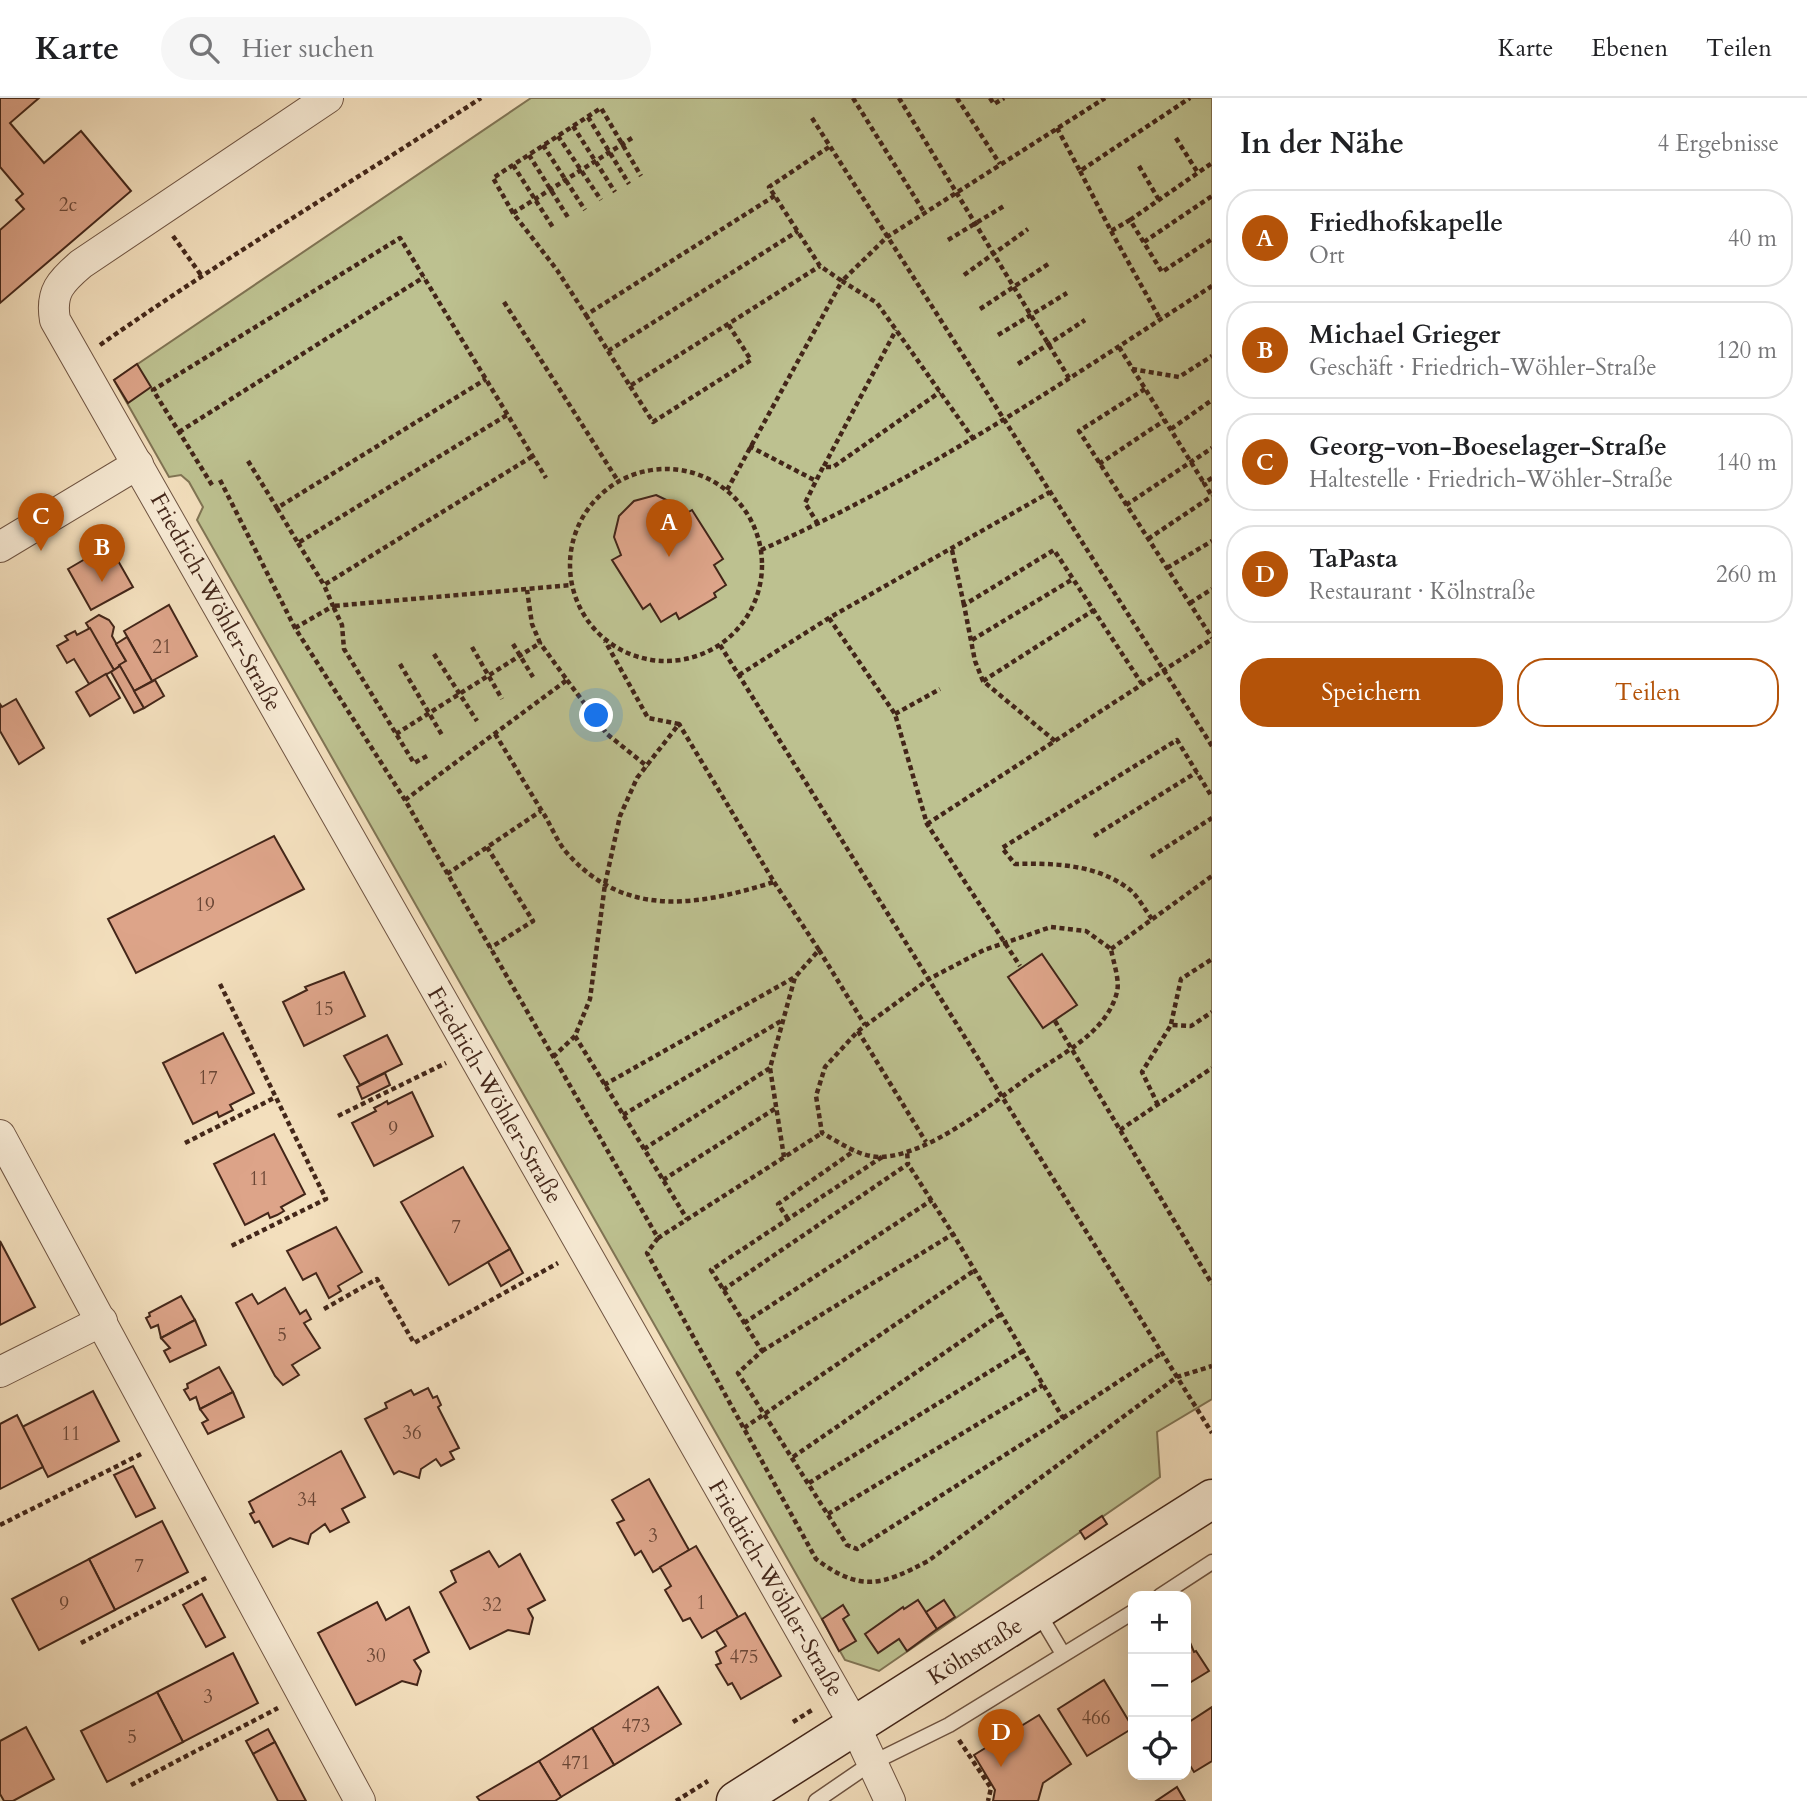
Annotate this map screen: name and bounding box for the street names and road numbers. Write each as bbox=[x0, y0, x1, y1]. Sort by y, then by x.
street label: Friedrich-Wöhler-Straße bbox=[143, 487, 289, 717]
street label: Friedrich-Wöhler-Straße bbox=[420, 981, 570, 1209]
street label: Friedrich-Wöhler-Straße bbox=[701, 1474, 851, 1702]
street label: Kölnstraße bbox=[922, 1610, 1028, 1692]

